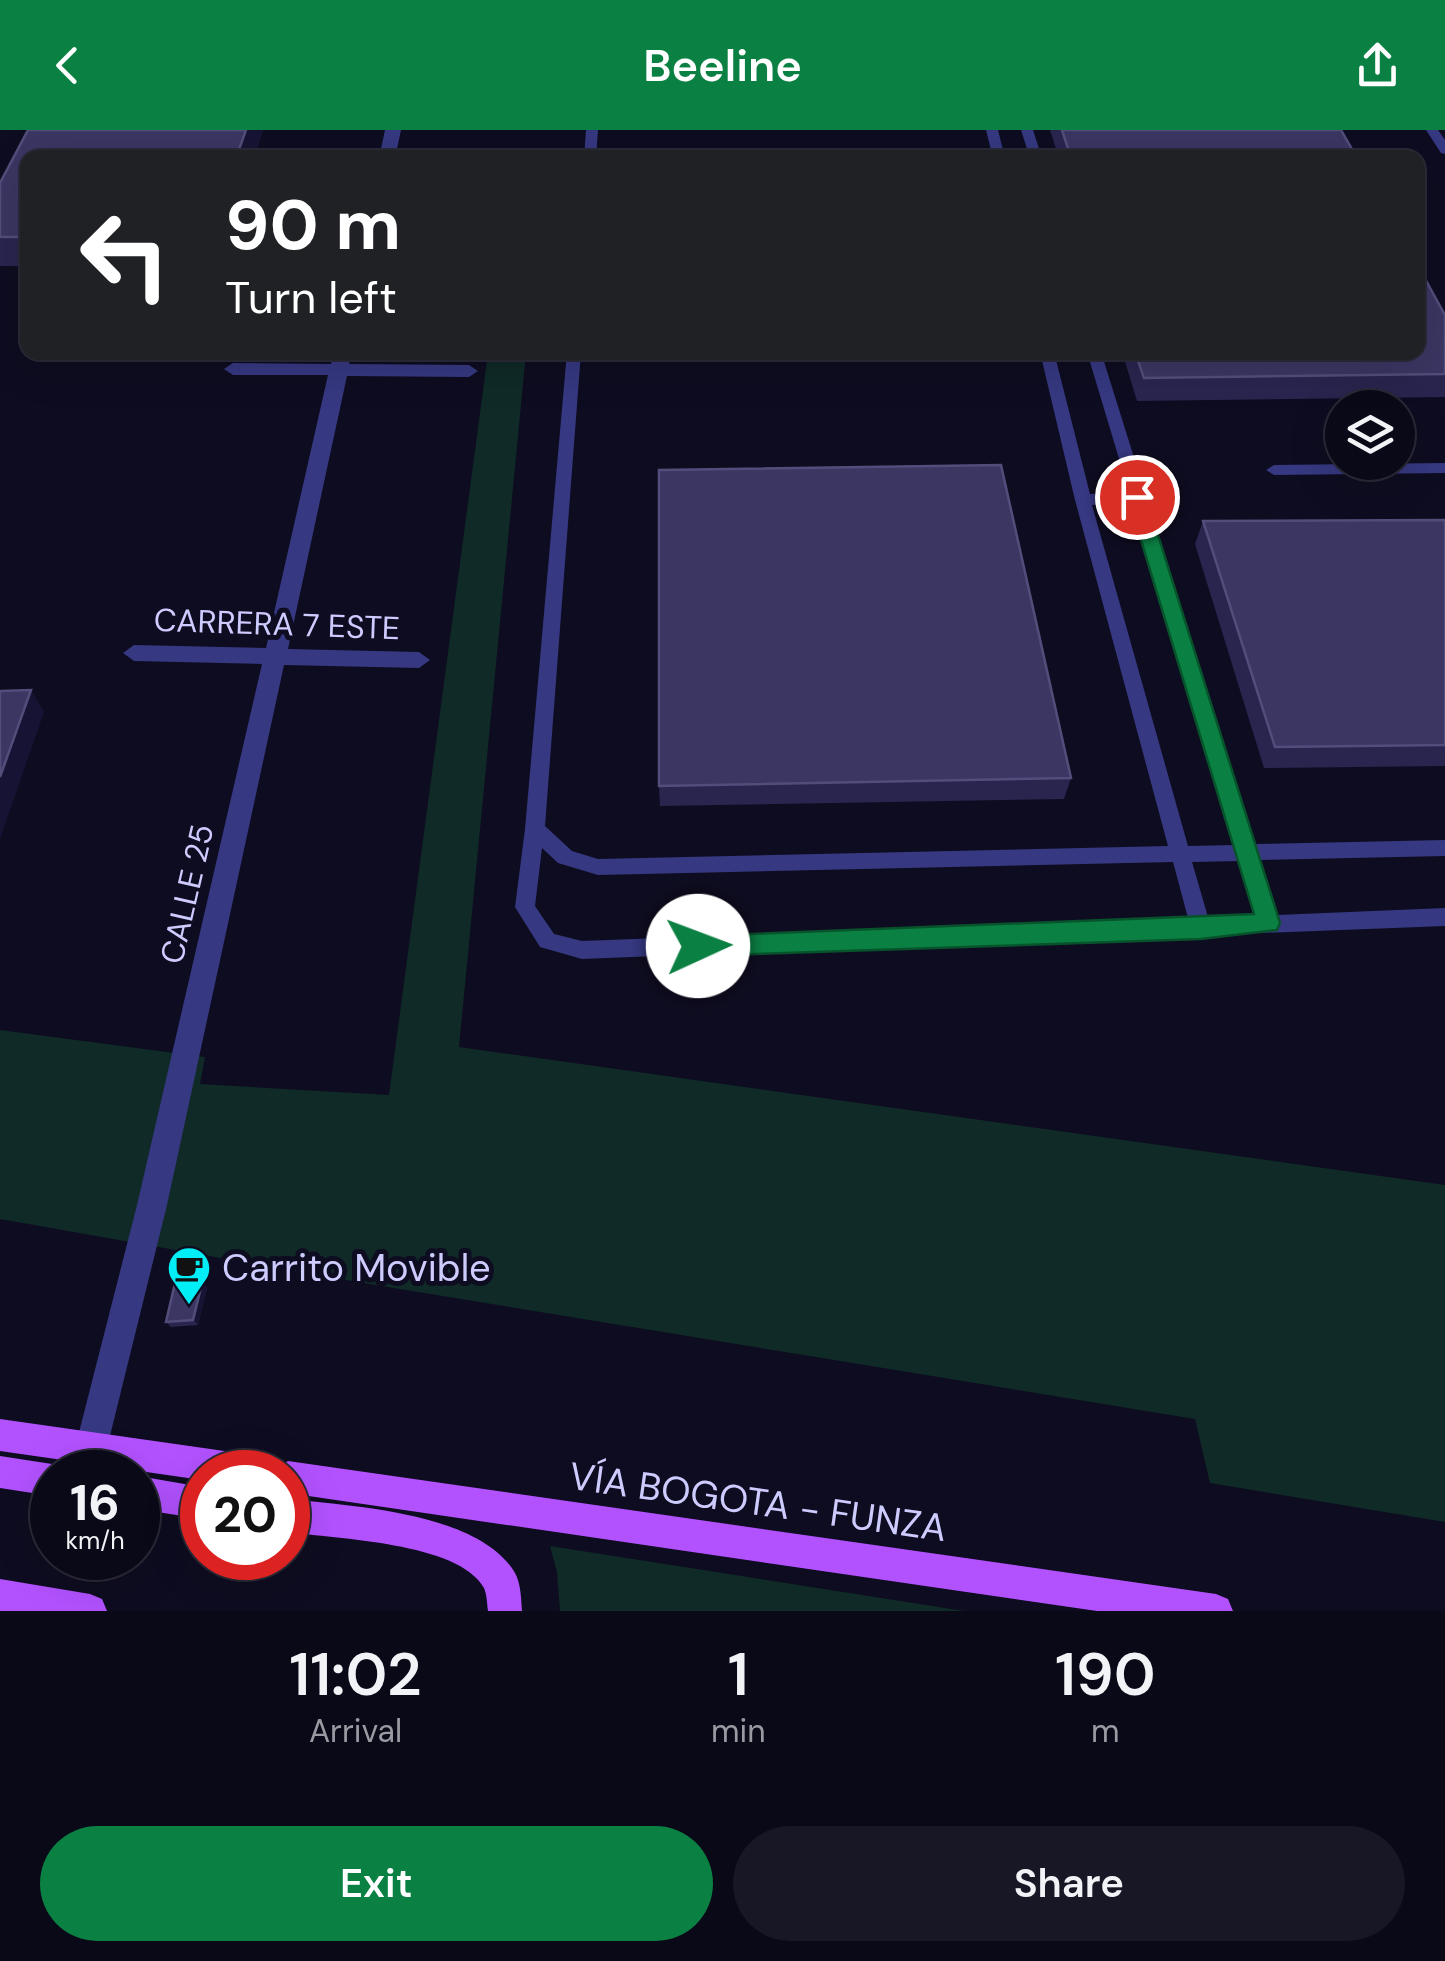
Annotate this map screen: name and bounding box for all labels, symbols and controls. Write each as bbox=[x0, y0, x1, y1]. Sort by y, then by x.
text: Beeline bbox=[643, 36, 802, 95]
icon: back bbox=[40, 38, 95, 93]
icon: share bbox=[1350, 38, 1405, 93]
text: 90 m bbox=[225, 180, 401, 271]
icon: left bbox=[60, 190, 190, 320]
text: Turn left bbox=[225, 268, 397, 327]
map controls bbox=[1325, 390, 1415, 480]
button: layers bbox=[1325, 390, 1415, 480]
pin bbox=[1095, 455, 1180, 540]
icon: arrive bbox=[1110, 470, 1165, 525]
street label: CARRERA 7 ESTE bbox=[153, 599, 401, 649]
street label: CALLE 25 bbox=[151, 820, 223, 968]
position arrow bbox=[646, 894, 750, 998]
place label: Carrito Movible bbox=[222, 1243, 491, 1293]
cafe icon: Carrito Movible bbox=[166, 1245, 212, 1306]
speed limit sign: 20 bbox=[180, 1450, 310, 1580]
street label: VÍA BOGOTA - FUNZA bbox=[566, 1451, 950, 1553]
text: 16 bbox=[70, 1470, 120, 1536]
text: km/h bbox=[65, 1524, 125, 1557]
text: 11:02 bbox=[289, 1635, 422, 1714]
text: 1 bbox=[728, 1635, 749, 1714]
text: 190 bbox=[1055, 1635, 1156, 1714]
text: Arrival bbox=[309, 1710, 402, 1752]
text: min bbox=[711, 1710, 766, 1752]
text: m bbox=[1091, 1710, 1120, 1752]
button: Exit bbox=[40, 1826, 713, 1941]
button: Share bbox=[733, 1826, 1405, 1941]

